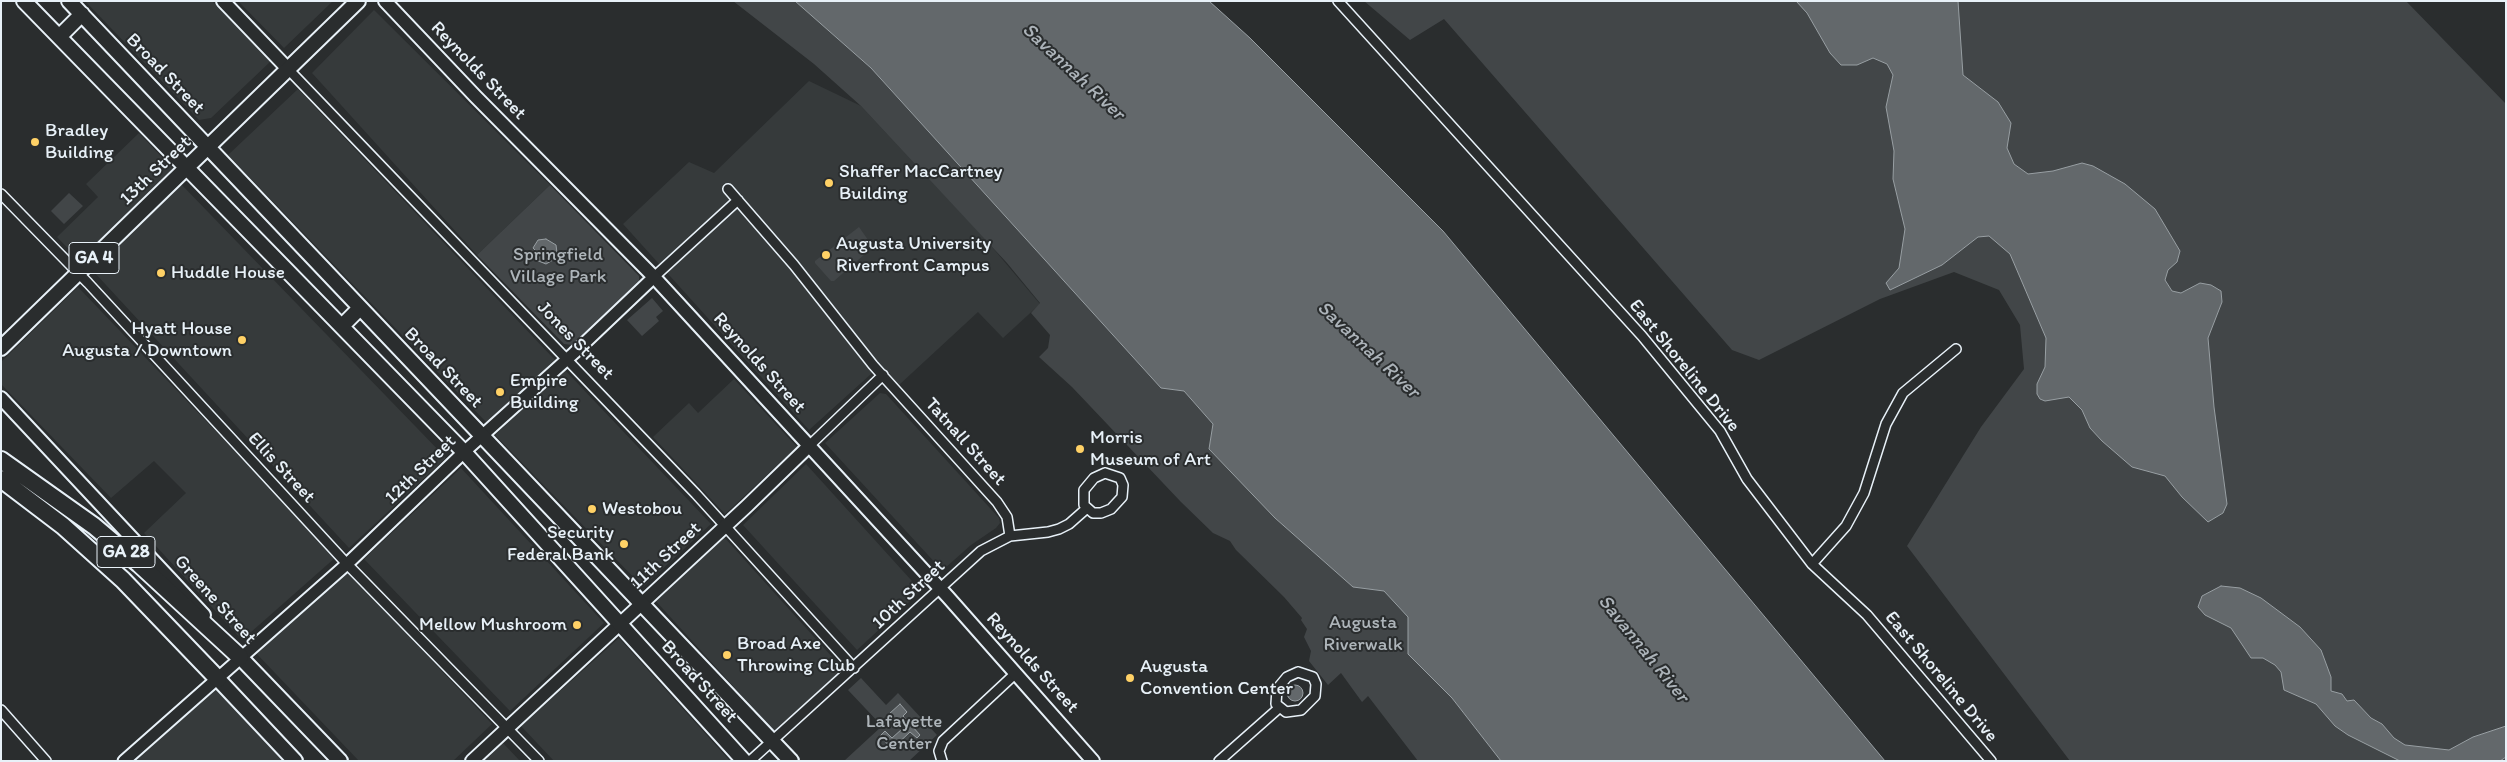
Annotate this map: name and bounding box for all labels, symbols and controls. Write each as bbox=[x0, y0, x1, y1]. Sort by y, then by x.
street label: Reynolds Street bbox=[425, 17, 531, 125]
water label: Savannah River bbox=[1017, 18, 1129, 126]
street label: Broad Street bbox=[121, 29, 209, 119]
place label: Bradley Building bbox=[45, 120, 114, 164]
street label: 13th Street bbox=[116, 131, 196, 211]
marker: Bradley Building bbox=[29, 136, 41, 148]
place label: Shaffer MacCartney Building bbox=[839, 161, 1003, 205]
marker: Shaffer MacCartney Building bbox=[823, 177, 835, 189]
place label: Augusta University Riverfront Campus bbox=[836, 233, 991, 277]
road number: GA 4 bbox=[69, 242, 119, 274]
park label: Springfield Village Park bbox=[510, 244, 606, 288]
marker: Augusta University Riverfront Campus bbox=[820, 249, 832, 261]
place label: Huddle House bbox=[171, 262, 285, 284]
marker: Huddle House bbox=[155, 267, 167, 279]
street label: East Shoreline Drive bbox=[1623, 295, 1745, 437]
water label: Savannah River bbox=[1312, 296, 1424, 404]
street label: Jones Street bbox=[532, 297, 618, 385]
street label: Reynolds Street bbox=[708, 308, 810, 418]
place label: Hyatt House Augusta / Downtown bbox=[62, 318, 232, 362]
street label: Broad Street bbox=[399, 323, 487, 413]
marker: Hyatt House Augusta / Downtown bbox=[236, 334, 248, 346]
place label: Empire Building bbox=[510, 370, 579, 414]
marker: Empire Building bbox=[494, 386, 506, 398]
street label: Tatnall Street bbox=[920, 393, 1010, 491]
place label: Morris Museum of Art bbox=[1090, 427, 1211, 471]
street label: Ellis Street bbox=[242, 428, 320, 508]
street label: 12th Street bbox=[381, 430, 461, 510]
marker: Morris Museum of Art bbox=[1074, 443, 1086, 455]
place label: Westobou bbox=[602, 498, 682, 520]
marker: Westobou bbox=[586, 503, 598, 515]
street label: 11th Street bbox=[626, 517, 706, 595]
place label: Security Federal Bank bbox=[507, 522, 614, 566]
road number: GA 28 bbox=[97, 536, 155, 568]
marker: Security Federal Bank bbox=[618, 538, 630, 550]
street label: Greene Street bbox=[169, 551, 261, 649]
street label: 10th Street bbox=[868, 555, 950, 635]
water label: Savannah River bbox=[1592, 590, 1694, 708]
street label: East Shoreline Drive bbox=[1880, 607, 2002, 747]
street label: Reynolds Street bbox=[981, 608, 1083, 718]
park label: Augusta Riverwalk bbox=[1323, 612, 1403, 656]
place label: Mellow Mushroom bbox=[419, 614, 567, 636]
marker: Mellow Mushroom bbox=[571, 619, 583, 631]
place label: Broad Axe Throwing Club bbox=[737, 633, 855, 677]
street label: Broad Street bbox=[656, 636, 742, 728]
marker: Broad Axe Throwing Club bbox=[721, 649, 733, 661]
place label: Augusta Convention Center bbox=[1140, 656, 1293, 700]
marker: Augusta Convention Center bbox=[1124, 672, 1136, 684]
park label: Lafayette Center bbox=[866, 711, 942, 755]

